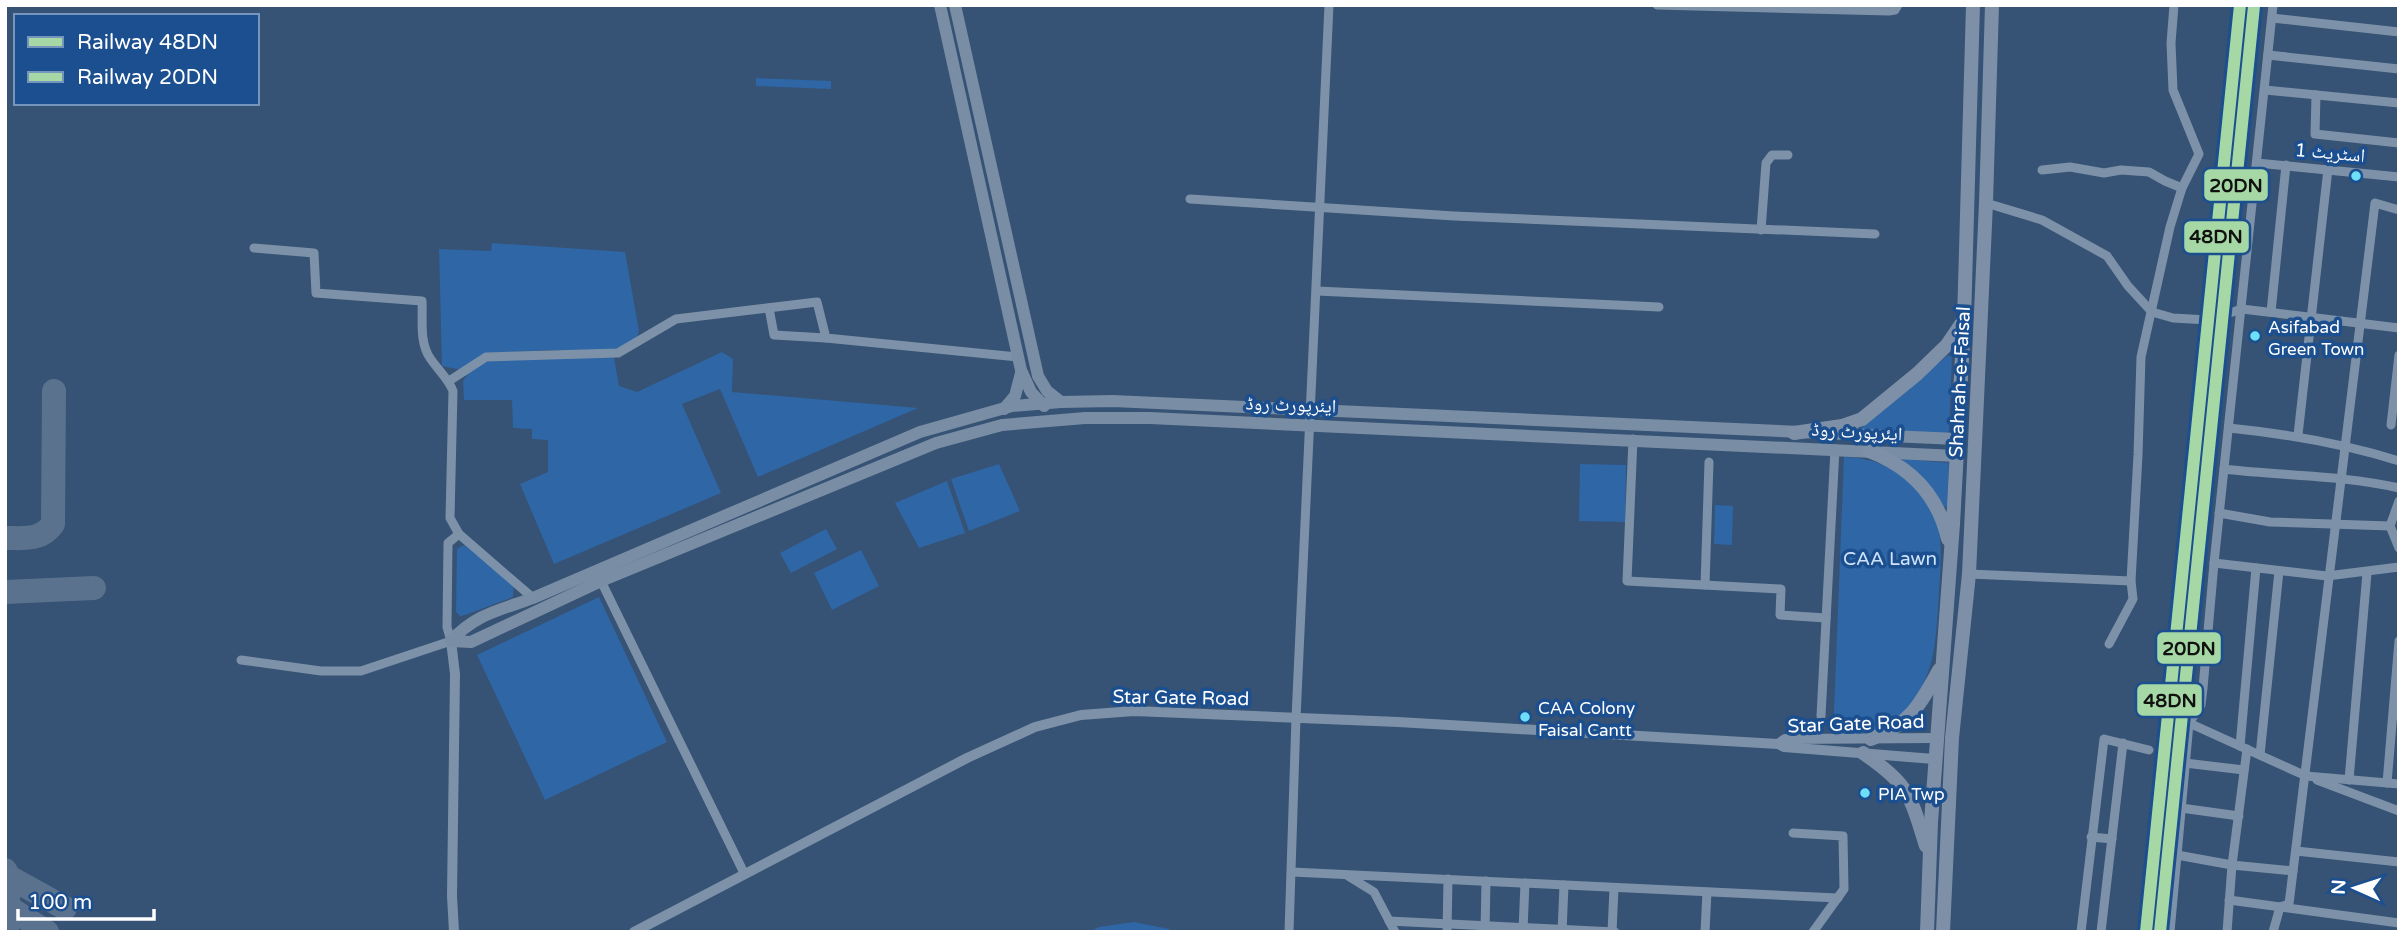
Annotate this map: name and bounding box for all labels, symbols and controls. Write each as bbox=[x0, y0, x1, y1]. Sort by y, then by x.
legend bbox=[14, 14, 259, 105]
text: Railway 48DN bbox=[77, 30, 218, 55]
text: Railway 20DN bbox=[77, 65, 218, 90]
street label: اسٹریٹ 1 bbox=[2294, 139, 2366, 167]
line badge: 20DN bbox=[2203, 168, 2269, 202]
unlabelled marker bbox=[2349, 169, 2363, 183]
text: 20DN bbox=[2209, 175, 2263, 197]
line badge: 48DN bbox=[2183, 220, 2250, 254]
text: 48DN bbox=[2189, 226, 2243, 248]
street label: Shahrah-e-Faisal bbox=[1945, 306, 1975, 458]
place label: Asifabad Green Town bbox=[2268, 317, 2364, 360]
marker: Asifabad Green Town bbox=[2248, 329, 2262, 343]
street label: ایئرپورٹ روڈ bbox=[1245, 392, 1337, 418]
street label: ایئرپورٹ روڈ bbox=[1811, 419, 1903, 446]
park label: CAA Lawn bbox=[1843, 548, 1937, 570]
line badge: 20DN bbox=[2156, 631, 2222, 665]
text: 20DN bbox=[2162, 638, 2216, 660]
line badge: 48DN bbox=[2136, 683, 2203, 717]
street label: Star Gate Road bbox=[1112, 686, 1250, 710]
text: 48DN bbox=[2143, 690, 2197, 712]
place label: CAA Colony Faisal Cantt bbox=[1538, 698, 1635, 741]
marker: CAA Colony Faisal Cantt bbox=[1518, 710, 1532, 724]
street label: Star Gate Road bbox=[1787, 711, 1925, 737]
place label: PIA Twp bbox=[1878, 784, 1945, 805]
marker: PIA Twp bbox=[1858, 786, 1872, 800]
north arrow bbox=[2320, 853, 2390, 923]
scale bar bbox=[18, 878, 154, 922]
text: N bbox=[2328, 879, 2350, 895]
text: 100 m bbox=[28, 890, 92, 915]

